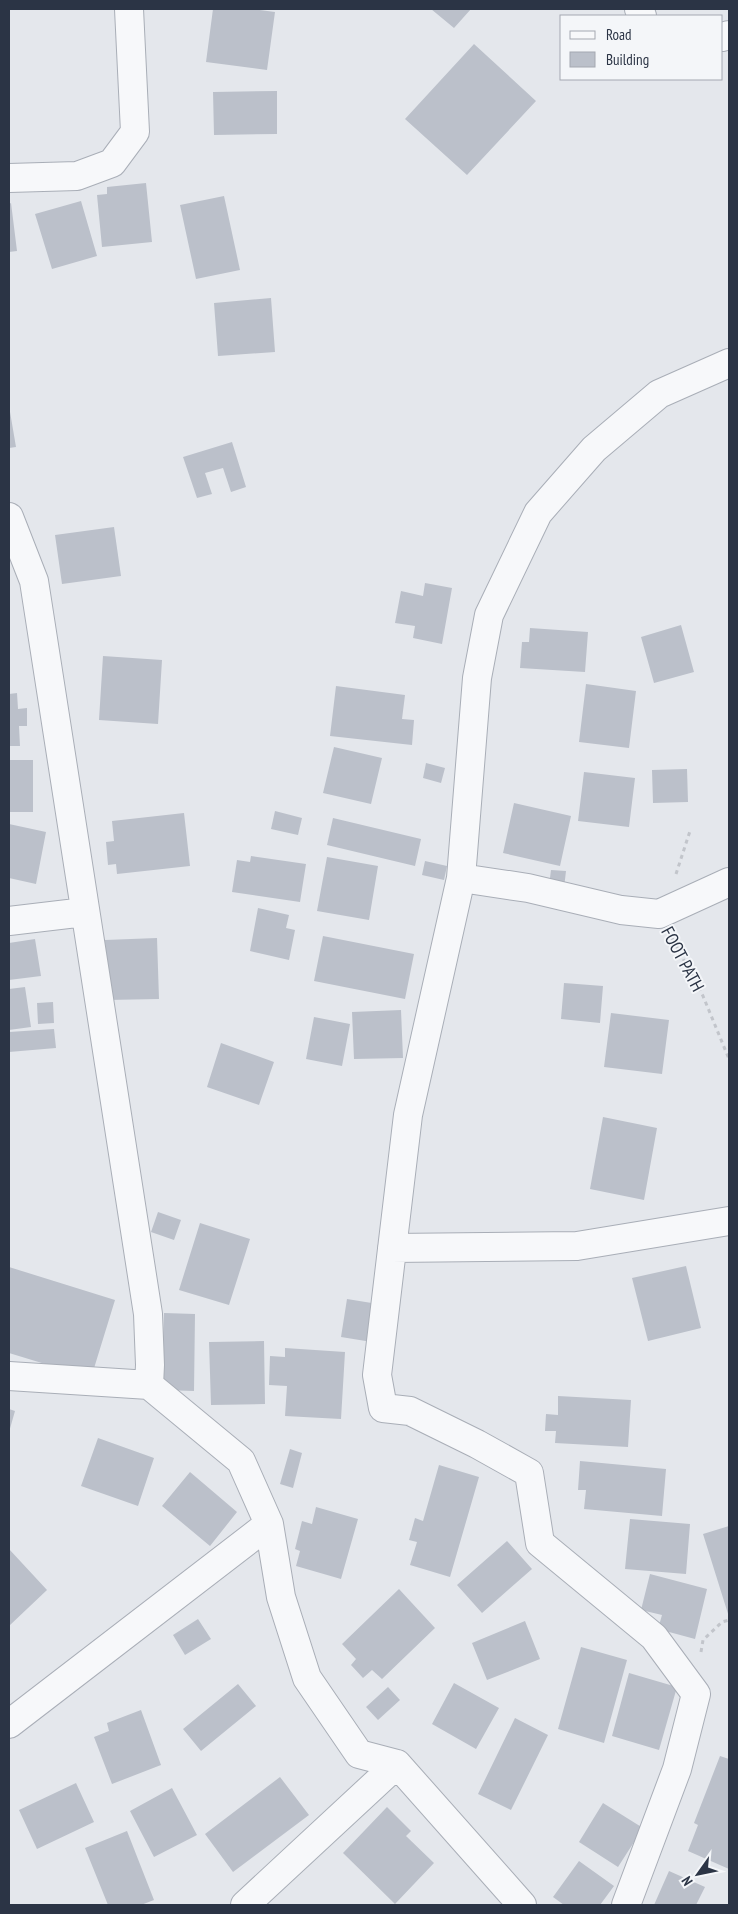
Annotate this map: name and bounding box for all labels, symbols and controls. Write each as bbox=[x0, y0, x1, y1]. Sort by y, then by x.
legend bbox=[560, 15, 723, 80]
text: Road bbox=[606, 25, 632, 44]
text: Building bbox=[606, 50, 649, 69]
street label: FOOT PATH bbox=[656, 923, 710, 995]
north arrow bbox=[673, 1849, 723, 1899]
text: N bbox=[677, 1873, 697, 1889]

